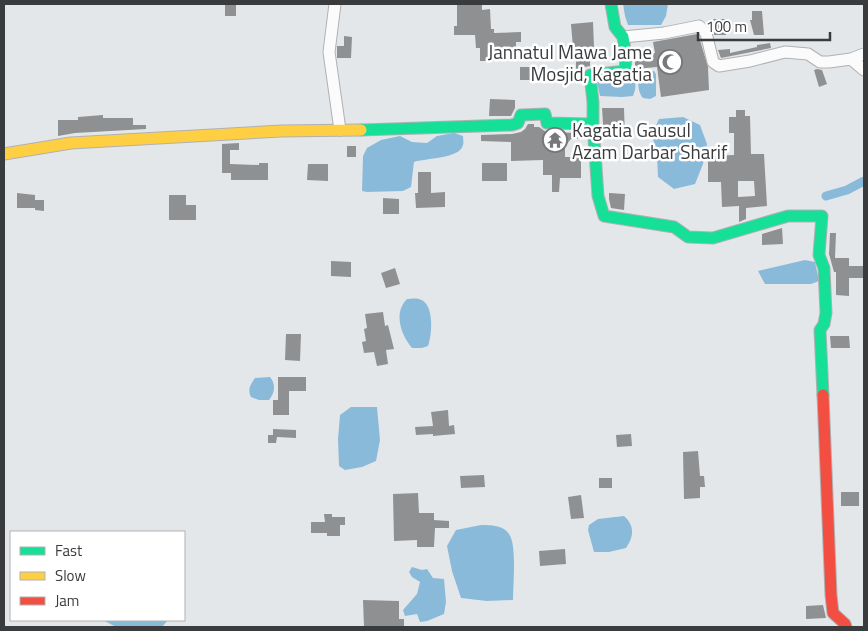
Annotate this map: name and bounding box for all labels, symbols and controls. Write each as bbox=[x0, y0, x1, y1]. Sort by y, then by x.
scale bar bbox=[698, 10, 830, 42]
text: 100 m bbox=[706, 15, 747, 38]
place label: Jannatul Mawa Jame Mosjid, Kagatia bbox=[488, 37, 652, 88]
mosque icon: Jannatul Mawa Jame Mosjid, Kagatia bbox=[657, 49, 683, 75]
place label: Kagatia Gausul Azam Darbar Sharif bbox=[572, 115, 728, 166]
temple icon: Kagatia Gausul Azam Darbar Sharif bbox=[542, 127, 568, 153]
legend bbox=[10, 531, 185, 621]
text: Fast bbox=[55, 539, 83, 562]
text: Slow bbox=[55, 564, 86, 587]
text: Jam bbox=[55, 589, 79, 612]

